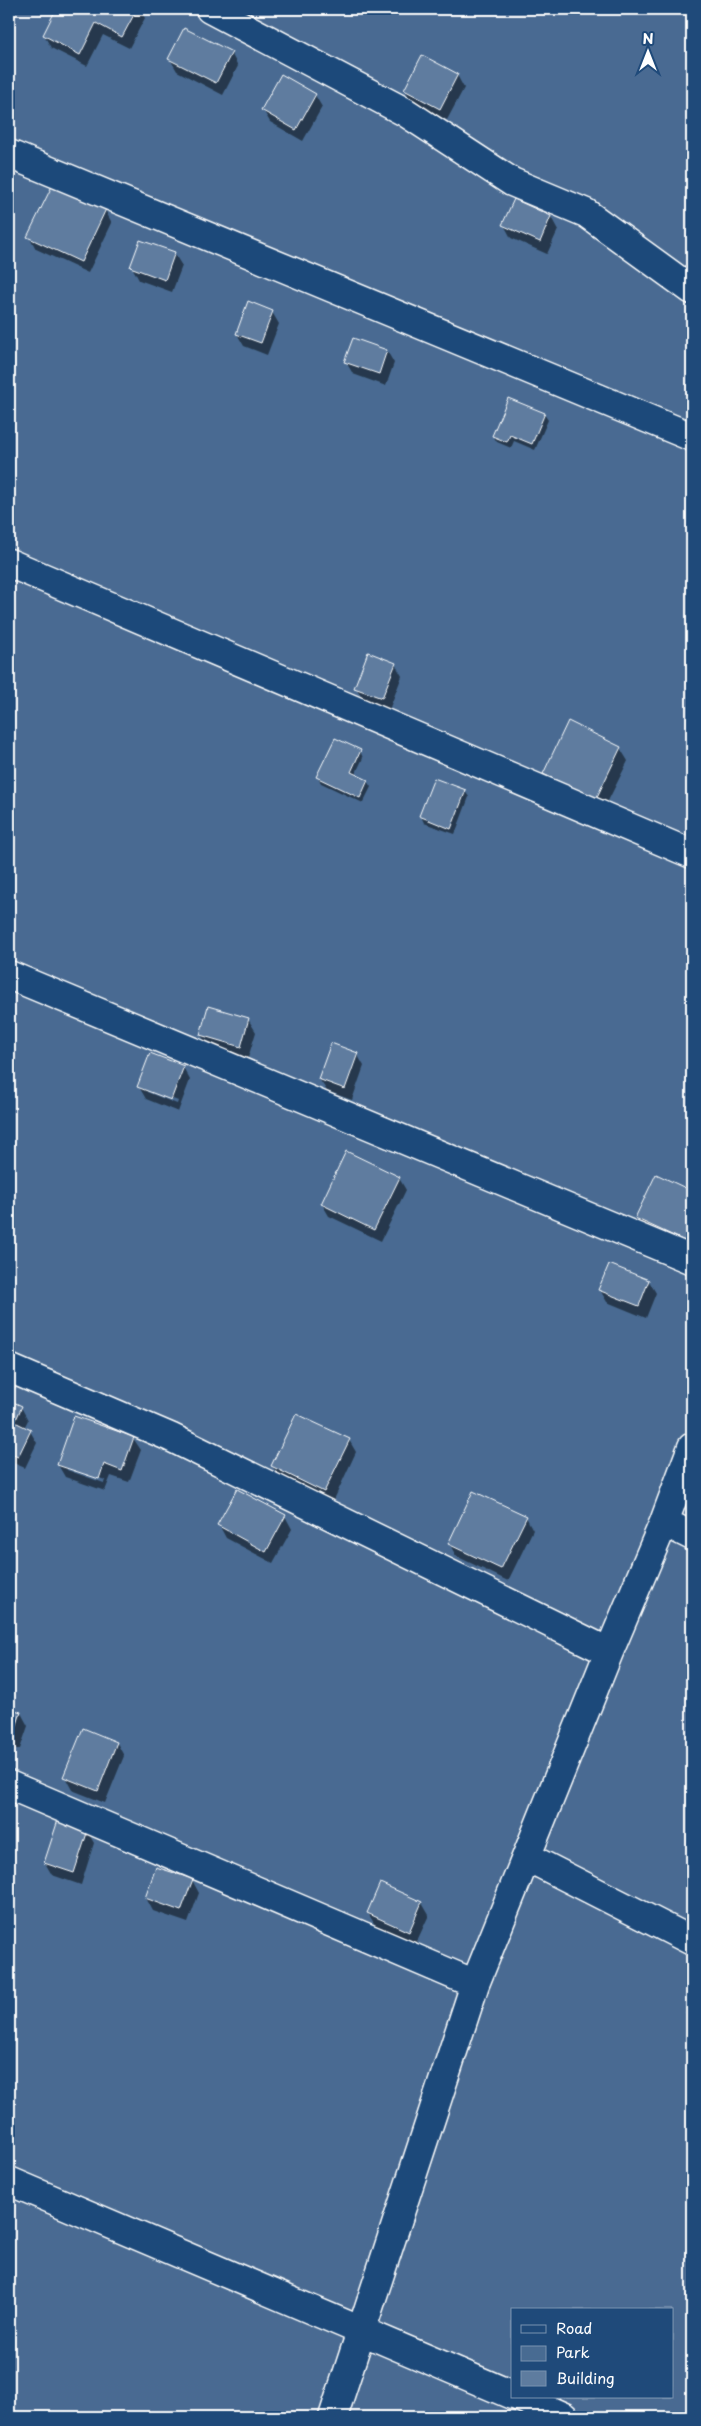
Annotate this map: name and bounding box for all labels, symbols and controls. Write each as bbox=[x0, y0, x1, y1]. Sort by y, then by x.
north arrow bbox=[624, 28, 674, 78]
text: N bbox=[642, 28, 654, 49]
legend bbox=[511, 2308, 674, 2398]
text: Road bbox=[556, 2316, 592, 2339]
text: Park bbox=[556, 2340, 590, 2363]
text: Building bbox=[556, 2366, 615, 2389]

